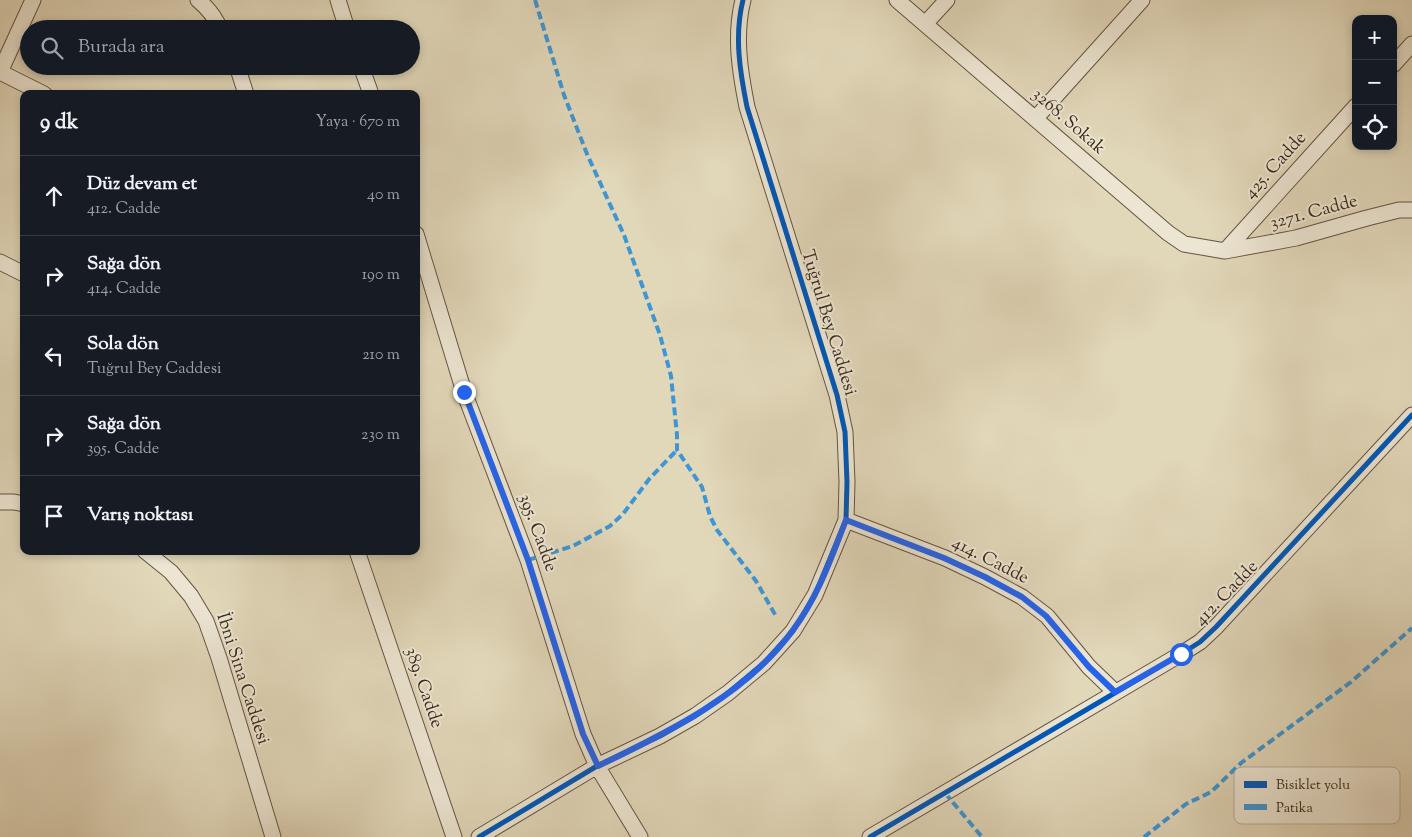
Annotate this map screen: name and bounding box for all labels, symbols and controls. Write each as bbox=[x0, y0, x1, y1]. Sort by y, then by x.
map controls bbox=[1352, 15, 1397, 150]
button: + bbox=[1352, 15, 1397, 60]
search box bbox=[20, 20, 420, 75]
icon: search bbox=[38, 34, 66, 62]
text: Burada ara bbox=[78, 34, 164, 61]
button: − bbox=[1352, 60, 1397, 105]
street label: 3268. Sokak bbox=[1025, 83, 1111, 162]
button: locate bbox=[1352, 105, 1397, 150]
text: 9 dk bbox=[40, 108, 78, 138]
text: Yaya · 670 m bbox=[316, 111, 400, 134]
street label: 425. Cadde bbox=[1239, 127, 1313, 205]
text: Düz devam et bbox=[87, 171, 197, 198]
icon: ahead bbox=[40, 182, 68, 210]
text: 40 m bbox=[367, 184, 400, 207]
street label: 3271. Cadde bbox=[1267, 189, 1361, 237]
text: 412. Cadde bbox=[87, 198, 160, 221]
street label: Tuğrul Bey Caddesi bbox=[793, 247, 863, 399]
text: Sağa dön bbox=[87, 251, 161, 278]
icon: right bbox=[40, 262, 68, 290]
text: 190 m bbox=[362, 264, 400, 287]
text: 414. Cadde bbox=[87, 278, 161, 301]
text: Sola dön bbox=[87, 331, 159, 358]
icon: left bbox=[40, 342, 68, 370]
text: 210 m bbox=[362, 344, 400, 367]
text: Tuğrul Bey Caddesi bbox=[87, 358, 222, 381]
route end bbox=[453, 381, 476, 404]
text: Sağa dön bbox=[87, 411, 161, 438]
icon: right bbox=[40, 422, 68, 450]
text: 230 m bbox=[361, 424, 400, 447]
text: 395. Cadde bbox=[87, 438, 159, 461]
street label: 395. Cadde bbox=[511, 490, 563, 576]
icon: arrive bbox=[40, 502, 68, 530]
text: Varış noktası bbox=[87, 502, 193, 529]
street label: 414. Cadde bbox=[947, 531, 1033, 591]
street label: 412. Cadde bbox=[1189, 555, 1265, 633]
street label: İbni Sina Caddesi bbox=[208, 610, 276, 748]
route start bbox=[1170, 643, 1193, 666]
street label: 389. Cadde bbox=[397, 644, 449, 732]
legend bbox=[1234, 767, 1400, 824]
text: Bisiklet yolu bbox=[1276, 776, 1350, 796]
text: Patika bbox=[1276, 799, 1313, 819]

